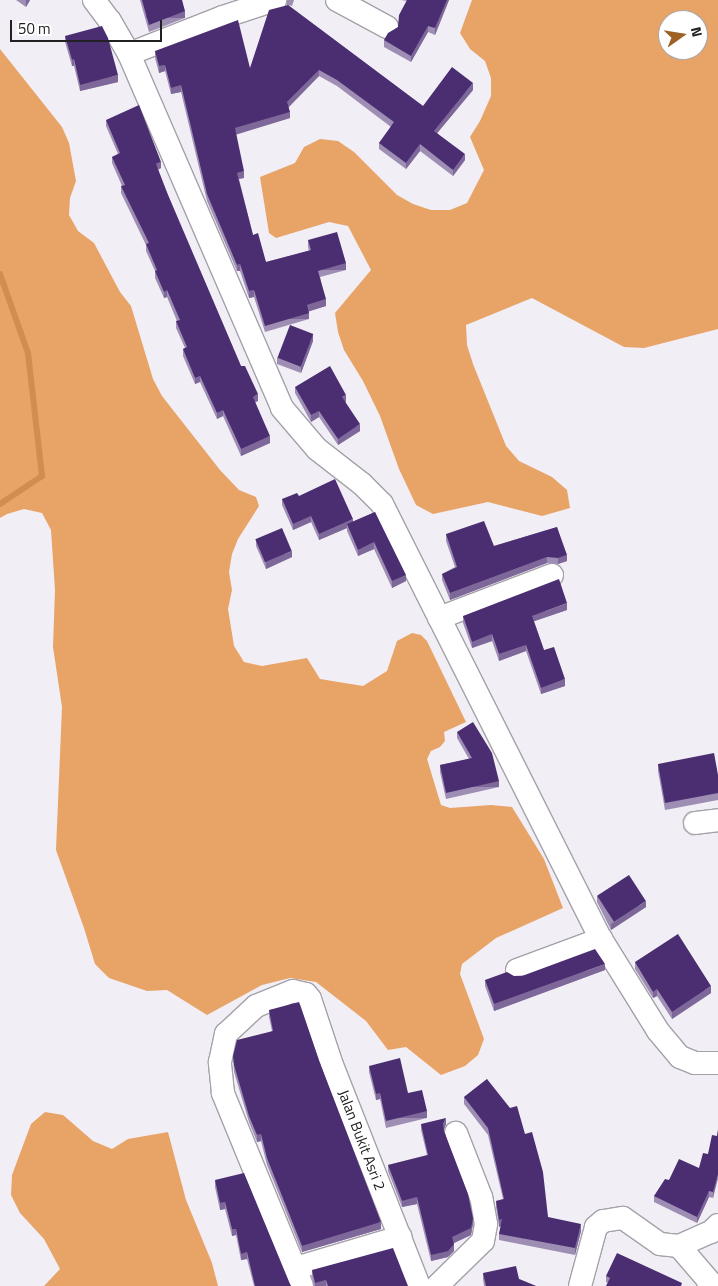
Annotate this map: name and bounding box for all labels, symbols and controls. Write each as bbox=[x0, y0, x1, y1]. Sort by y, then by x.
scale bar bbox=[12, 10, 165, 42]
north arrow bbox=[658, 10, 708, 60]
text: 50 m bbox=[18, 17, 51, 40]
text: N bbox=[686, 25, 708, 39]
street label: Jalan Bukit Asri 2 bbox=[335, 1087, 389, 1193]

